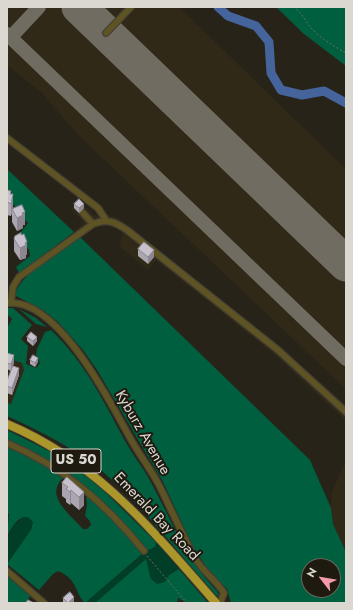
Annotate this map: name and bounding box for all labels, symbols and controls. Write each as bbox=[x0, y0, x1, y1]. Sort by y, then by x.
street label: Kyburz Avenue bbox=[111, 388, 173, 478]
road number: US 50 bbox=[51, 449, 101, 473]
street label: Emerald Bay Road bbox=[109, 469, 203, 565]
north arrow bbox=[301, 558, 341, 598]
text: N bbox=[302, 564, 321, 580]

